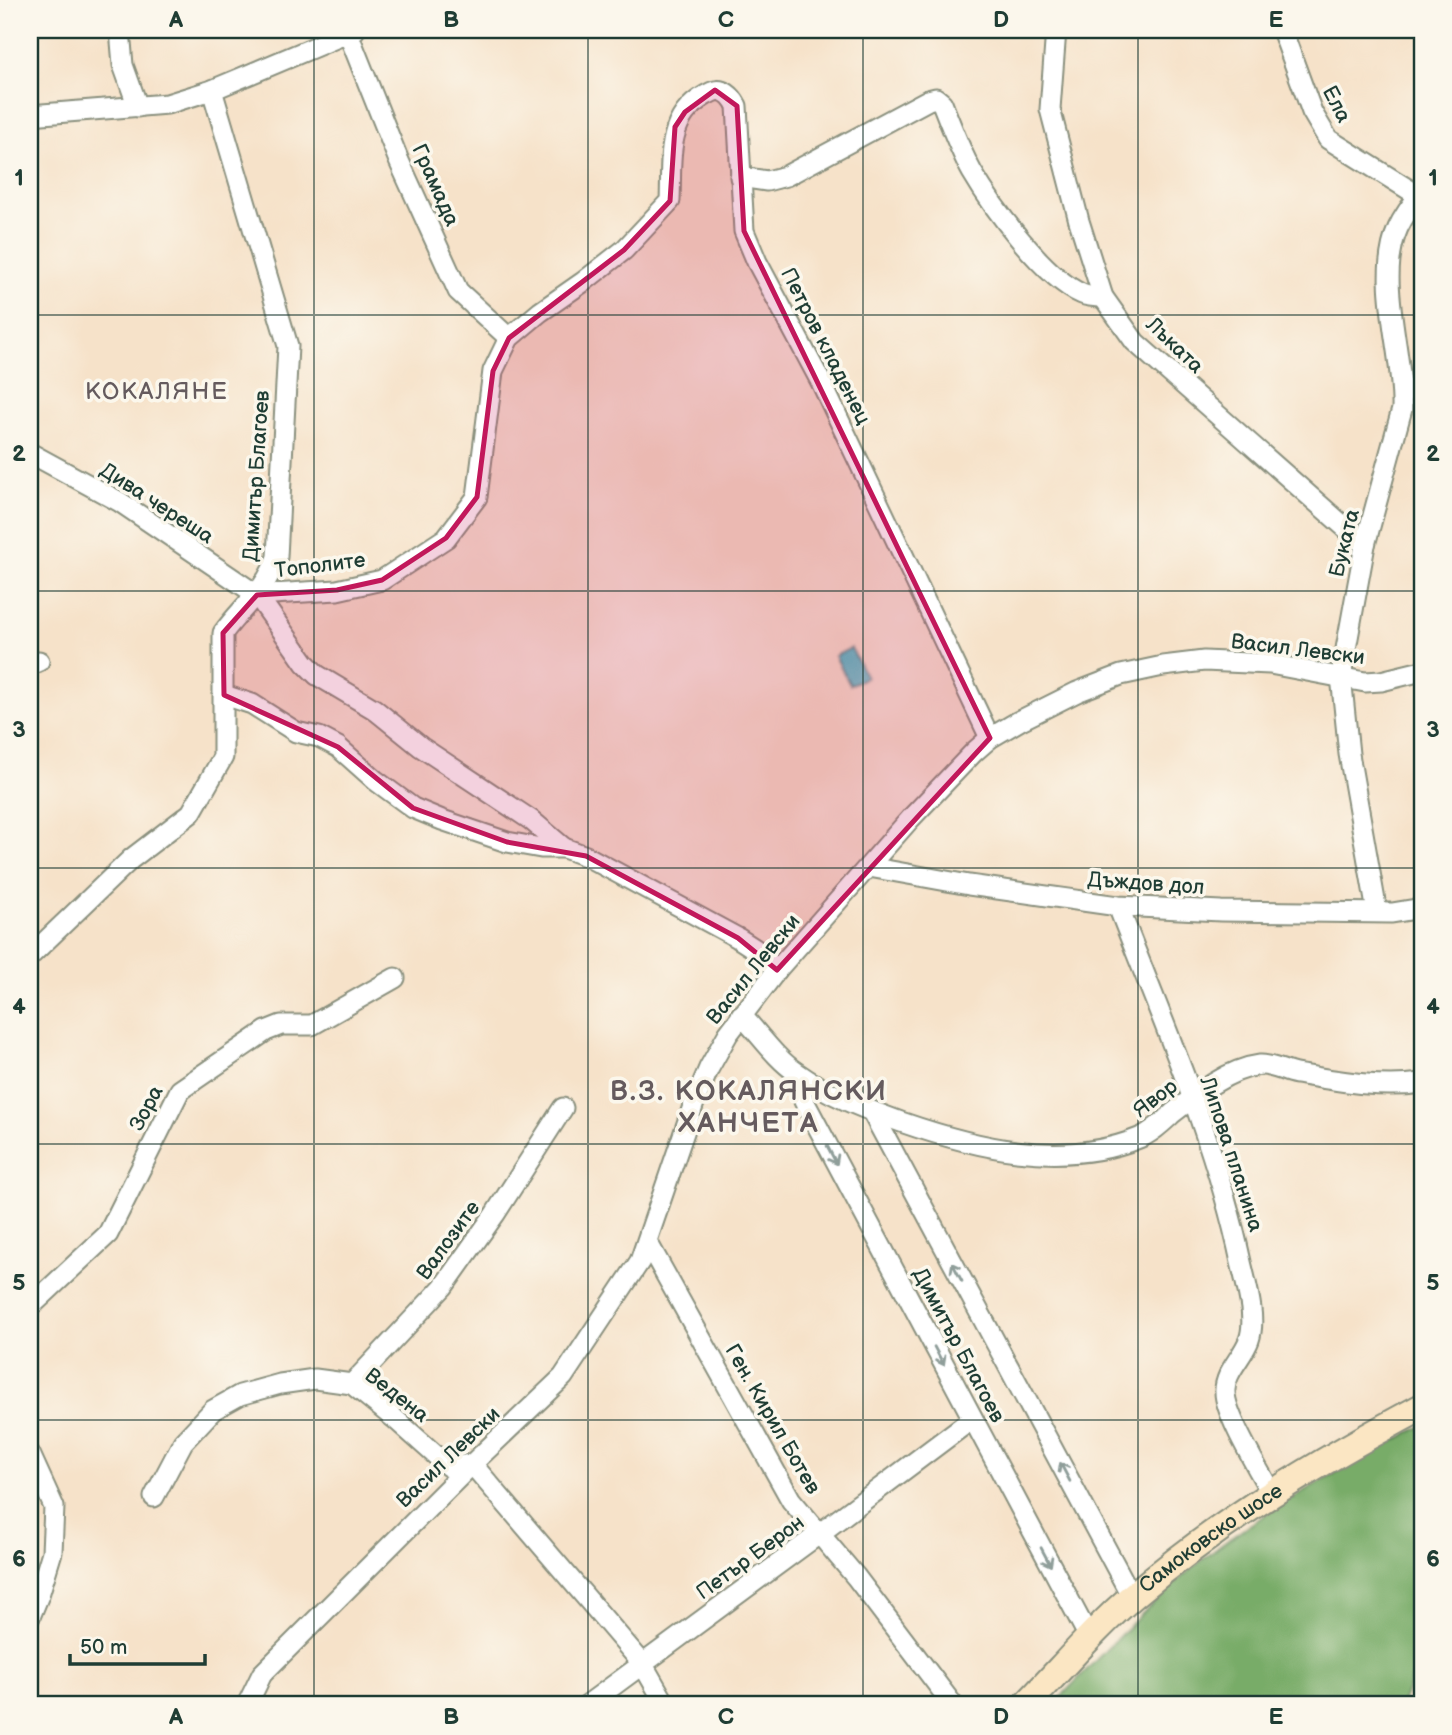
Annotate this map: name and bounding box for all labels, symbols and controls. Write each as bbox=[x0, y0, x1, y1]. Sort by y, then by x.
text: A bbox=[168, 6, 184, 34]
text: B bbox=[443, 6, 459, 34]
text: C bbox=[718, 6, 734, 34]
text: D bbox=[993, 6, 1009, 34]
text: E bbox=[1269, 6, 1284, 34]
street label: Ела bbox=[1317, 82, 1357, 127]
street label: Грамада bbox=[406, 140, 465, 231]
text: 1 bbox=[14, 164, 24, 192]
text: 1 bbox=[1428, 164, 1438, 192]
street label: Петров кладенец bbox=[775, 264, 876, 429]
street label: Лъката bbox=[1140, 311, 1209, 379]
district label: КОКАЛЯНЕ bbox=[85, 377, 229, 406]
street label: Димитър Благоев bbox=[238, 390, 275, 562]
text: 2 bbox=[12, 440, 26, 468]
text: 2 bbox=[1426, 440, 1440, 468]
street label: Дива череша bbox=[95, 457, 219, 550]
street label: Буката bbox=[1324, 506, 1365, 580]
street label: Тополите bbox=[273, 547, 367, 583]
street label: Васил Левски bbox=[1230, 629, 1366, 670]
text: 3 bbox=[12, 716, 26, 744]
text: 3 bbox=[1426, 716, 1440, 744]
street label: Дъждов дол bbox=[1087, 867, 1205, 900]
street label: Васил Левски bbox=[701, 909, 805, 1029]
text: 4 bbox=[12, 993, 26, 1021]
text: 4 bbox=[1426, 993, 1440, 1021]
street label: Липова планина bbox=[1194, 1072, 1269, 1235]
street label: Явор bbox=[1128, 1074, 1182, 1123]
district label: В.З. КОКАЛЯНСКИ ХАНЧЕТА bbox=[610, 1075, 888, 1140]
street label: Зора bbox=[124, 1081, 169, 1135]
one-way arrow bbox=[826, 1144, 840, 1164]
street label: Валозите bbox=[411, 1196, 486, 1285]
one-way arrow bbox=[950, 1262, 964, 1282]
street label: Димитър Благоев bbox=[907, 1264, 1010, 1427]
text: 5 bbox=[12, 1269, 26, 1297]
text: 5 bbox=[1426, 1269, 1440, 1297]
street label: Ген. Кирил Ботев bbox=[720, 1340, 826, 1499]
one-way arrow bbox=[932, 1345, 946, 1366]
street label: Ведена bbox=[360, 1363, 434, 1428]
street label: Васил Левски bbox=[391, 1402, 505, 1513]
one-way arrow bbox=[1058, 1462, 1071, 1483]
street label: Самоковско шосе bbox=[1134, 1478, 1288, 1598]
street label: Петър Берон bbox=[691, 1510, 809, 1605]
text: 6 bbox=[12, 1545, 26, 1573]
text: 6 bbox=[1426, 1545, 1440, 1573]
one-way arrow bbox=[1039, 1546, 1053, 1566]
scale bar bbox=[70, 1623, 205, 1667]
text: 50 m bbox=[80, 1635, 127, 1660]
text: A bbox=[168, 1703, 184, 1731]
text: B bbox=[443, 1703, 459, 1731]
text: C bbox=[718, 1703, 734, 1731]
text: D bbox=[993, 1703, 1009, 1731]
text: E bbox=[1269, 1703, 1284, 1731]

